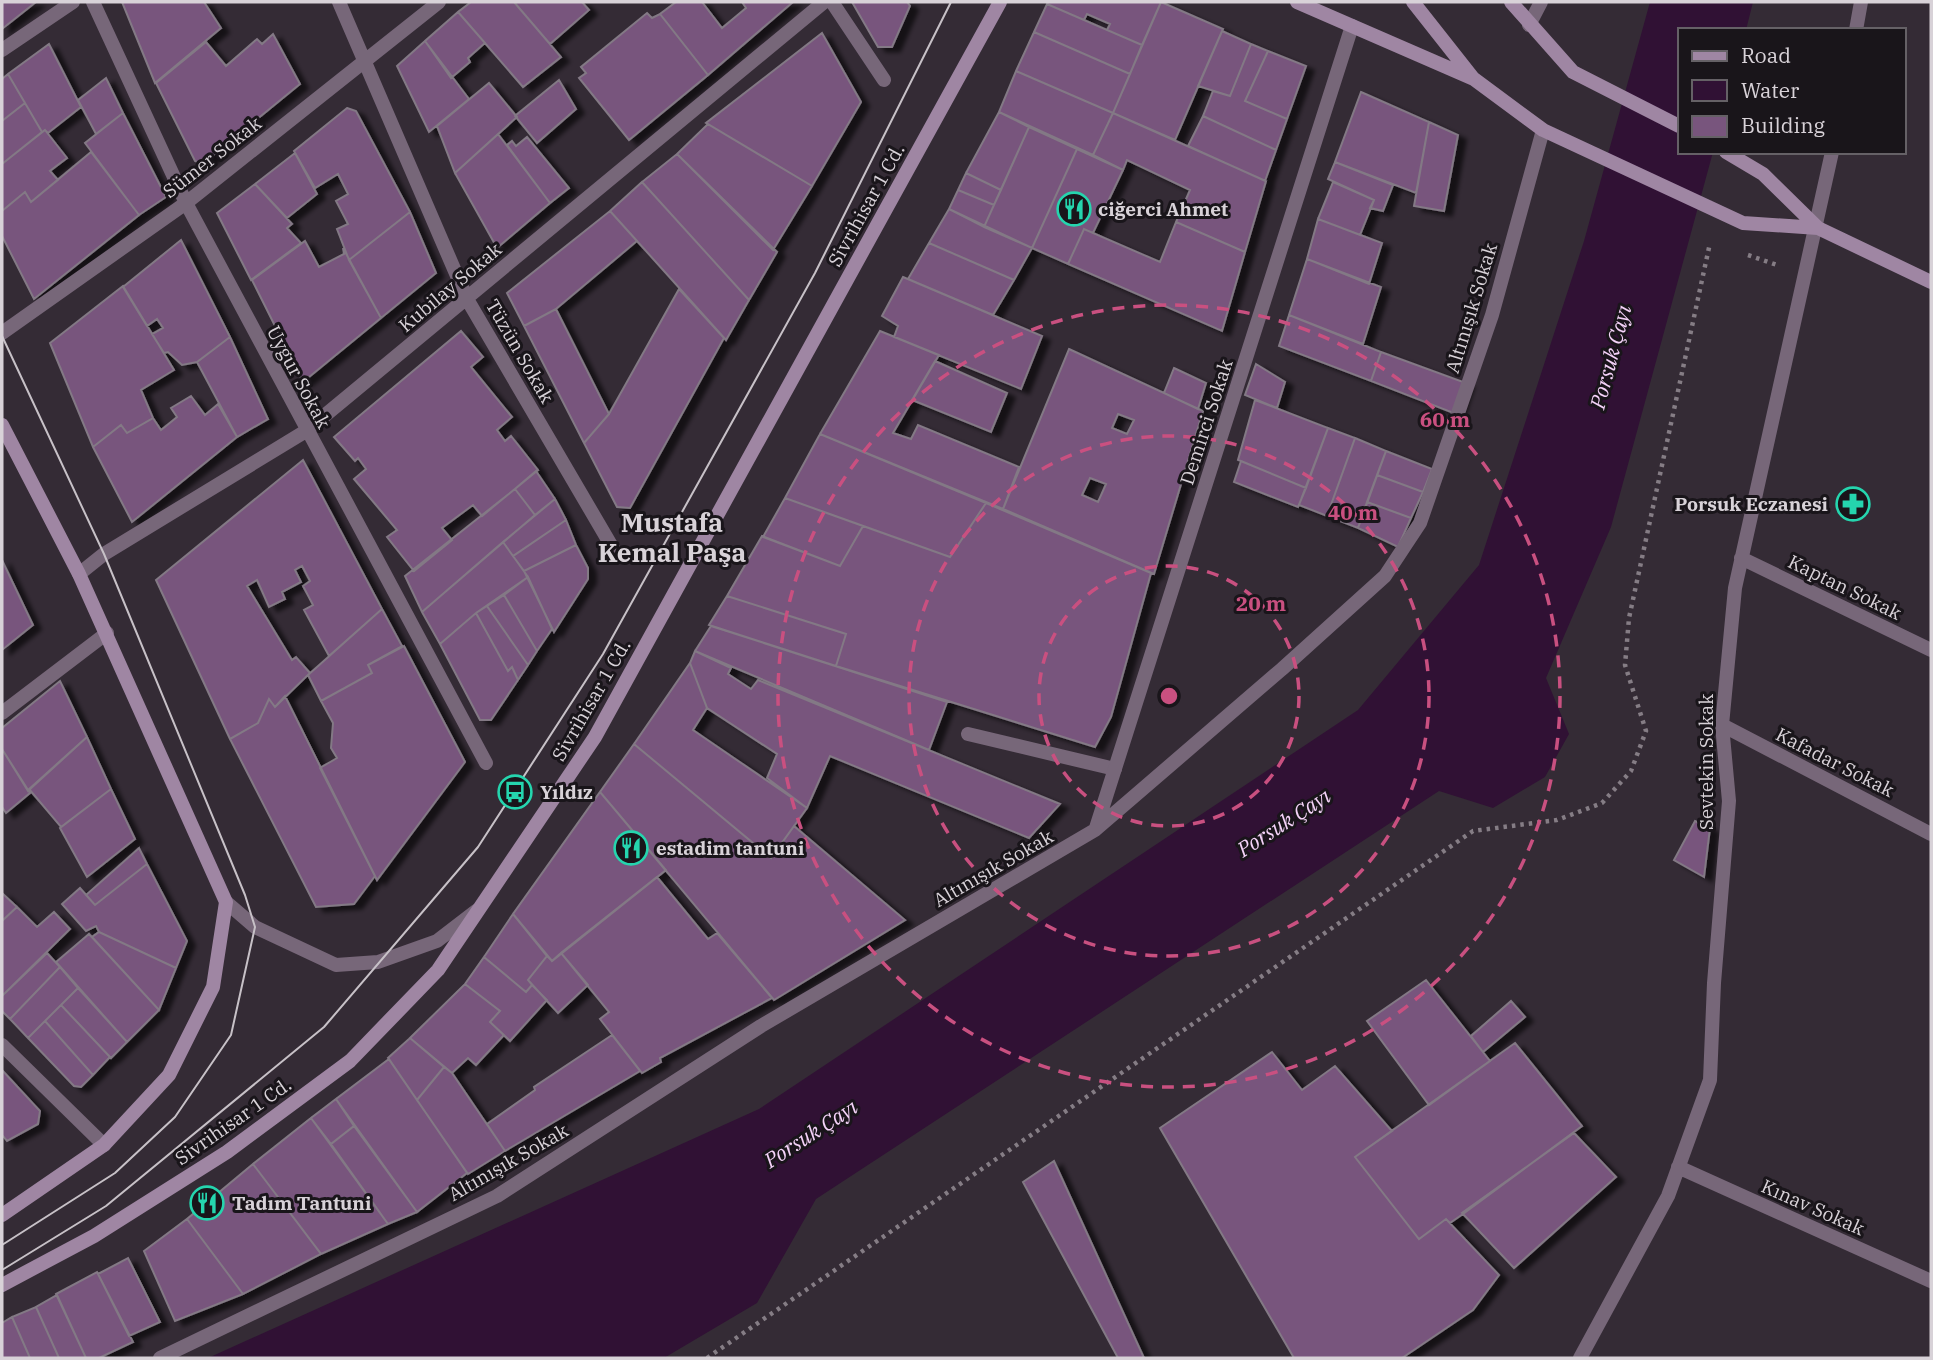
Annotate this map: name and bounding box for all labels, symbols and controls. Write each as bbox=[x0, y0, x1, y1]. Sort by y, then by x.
legend bbox=[1678, 28, 1905, 154]
text: Road bbox=[1741, 41, 1791, 69]
text: Water bbox=[1741, 76, 1800, 104]
street label: Sümer Sokak bbox=[158, 111, 266, 203]
text: Building bbox=[1741, 111, 1826, 139]
street label: Sivrihisar 1 Cd. bbox=[822, 139, 910, 271]
restaurant icon: ciğerci Ahmet bbox=[1055, 190, 1093, 228]
place label: ciğerci Ahmet bbox=[1098, 197, 1228, 221]
street label: Kubilay Sokak bbox=[394, 237, 506, 337]
street label: Altınışık Sokak bbox=[1440, 240, 1502, 376]
street label: Tüzün Sokak bbox=[481, 295, 559, 407]
water label: Porsuk Çayı bbox=[1582, 301, 1637, 413]
street label: Uygur Sokak bbox=[262, 321, 336, 433]
street label: Demirci Sokak bbox=[1174, 356, 1238, 488]
text: 60 m bbox=[1420, 405, 1470, 433]
pharmacy icon: Porsuk Eczanesi bbox=[1834, 485, 1872, 523]
place label: Porsuk Eczanesi bbox=[1674, 492, 1828, 516]
text: 40 m bbox=[1328, 498, 1378, 526]
district label: Mustafa Kemal Paşa bbox=[598, 505, 746, 569]
street label: Kaptan Sokak bbox=[1784, 549, 1906, 625]
text: 20 m bbox=[1236, 589, 1286, 617]
street label: Sivrihisar 1 Cd. bbox=[546, 635, 636, 765]
centre of rings bbox=[1157, 684, 1181, 708]
street label: Sevtekin Sokak bbox=[1694, 694, 1718, 830]
street label: Kafadar Sokak bbox=[1772, 722, 1898, 802]
bus stop icon: Yıldız bbox=[496, 773, 534, 811]
place label: Yıldız bbox=[540, 780, 593, 804]
water label: Porsuk Çayı bbox=[1230, 781, 1336, 863]
street label: Altınışık Sokak bbox=[929, 824, 1057, 912]
restaurant icon: estadim tantuni bbox=[612, 829, 650, 867]
place label: estadim tantuni bbox=[656, 836, 804, 860]
street label: Sivrihisar 1 Cd. bbox=[170, 1072, 296, 1170]
water label: Porsuk Çayı bbox=[757, 1092, 863, 1174]
street label: Altınışık Sokak bbox=[444, 1118, 572, 1206]
street label: Kınav Sokak bbox=[1758, 1174, 1868, 1240]
restaurant icon: Tadım Tantuni bbox=[188, 1184, 226, 1222]
place label: Tadım Tantuni bbox=[232, 1191, 371, 1215]

